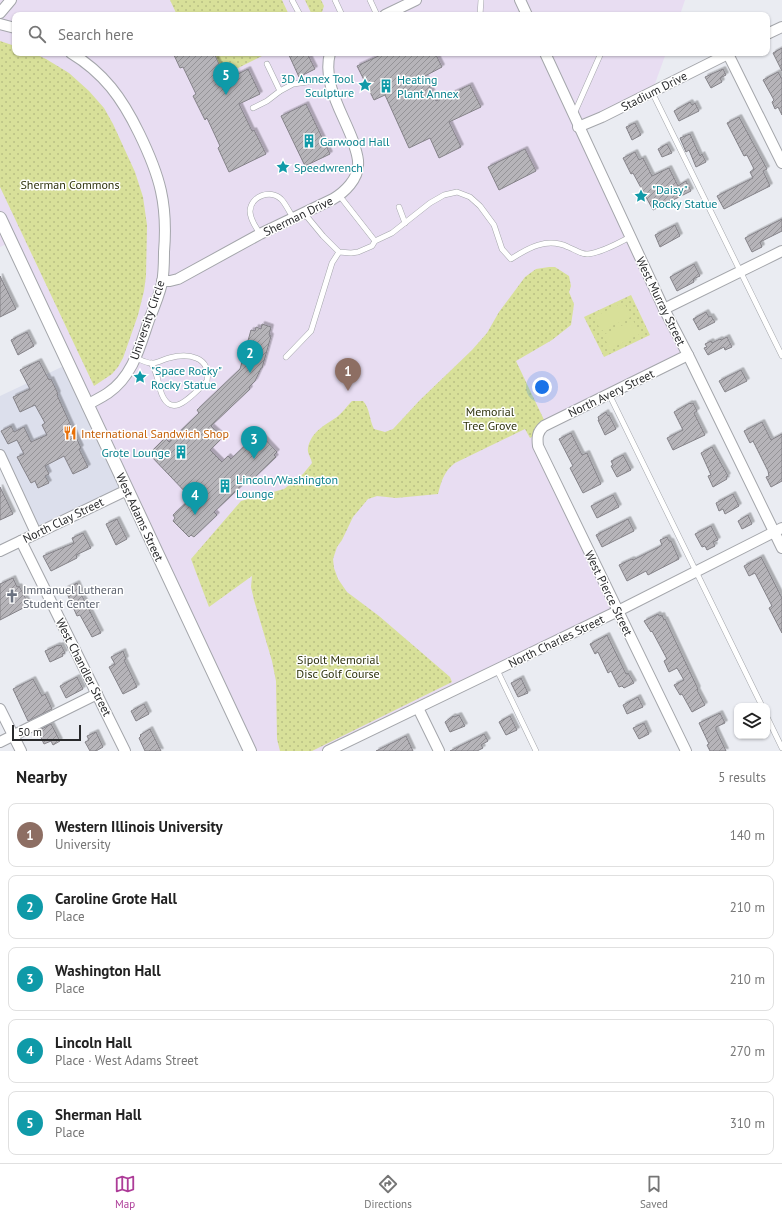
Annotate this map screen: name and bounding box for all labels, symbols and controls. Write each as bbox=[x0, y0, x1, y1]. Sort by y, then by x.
search box bbox=[12, 12, 770, 56]
icon: search bbox=[26, 23, 48, 45]
text: Search here bbox=[58, 25, 134, 44]
pin: 5 bbox=[213, 62, 239, 95]
street label: Stadium Drive bbox=[618, 68, 690, 114]
place label: 3D Annex Tool Sculpture bbox=[281, 71, 354, 100]
place label: Heating Plant Annex bbox=[397, 72, 459, 101]
place icon: 3D Annex Tool Sculpture bbox=[357, 77, 373, 93]
building icon: Heating Plant Annex bbox=[378, 78, 394, 94]
building icon: Garwood Hall bbox=[301, 133, 317, 149]
place label: Garwood Hall bbox=[320, 134, 390, 149]
place icon: Speedwrench bbox=[275, 159, 291, 175]
place label: Speedwrench bbox=[294, 160, 363, 175]
park label: Sherman Commons bbox=[21, 177, 119, 192]
place label: "Daisy" Rocky Statue bbox=[652, 182, 717, 211]
place icon: "Daisy" Rocky Statue bbox=[633, 188, 649, 204]
street label: Sherman Drive bbox=[261, 193, 335, 239]
street label: West Murray Street bbox=[633, 254, 689, 348]
street label: University Circle bbox=[126, 278, 168, 362]
pin: 2 bbox=[237, 340, 263, 373]
pin: 1 bbox=[335, 358, 361, 391]
place label: "Space Rocky" Rocky Statue bbox=[151, 363, 222, 392]
street label: North Avery Street bbox=[566, 366, 656, 420]
place icon: "Space Rocky" Rocky Statue bbox=[132, 369, 148, 385]
your location bbox=[532, 377, 552, 397]
park label: Memorial Tree Grove bbox=[463, 404, 517, 433]
restaurant icon: International Sandwich Shop bbox=[62, 425, 78, 441]
place label: International Sandwich Shop bbox=[81, 426, 229, 441]
pin: 3 bbox=[241, 426, 267, 459]
building icon: Grote Lounge bbox=[173, 444, 189, 460]
place label: Grote Lounge bbox=[101, 445, 170, 460]
street label: West Adams Street bbox=[113, 471, 167, 563]
place label: Lincoln/Washington Lounge bbox=[236, 472, 338, 501]
building icon: Lincoln/Washington Lounge bbox=[217, 478, 233, 494]
pin: 4 bbox=[182, 482, 208, 515]
street label: North Clay Street bbox=[20, 494, 106, 546]
street label: West Pierce Street bbox=[582, 548, 636, 638]
place label: Immanuel Lutheran Student Center bbox=[23, 582, 124, 611]
church icon: Immanuel Lutheran Student Center bbox=[4, 588, 20, 604]
street label: North Charles Street bbox=[506, 611, 606, 671]
street label: West Chandler Street bbox=[53, 616, 115, 718]
park label: Sipolt Memorial Disc Golf Course bbox=[296, 652, 380, 681]
map controls bbox=[734, 703, 770, 739]
button: layers bbox=[734, 703, 770, 739]
scale bar bbox=[12, 723, 81, 742]
text: 50 m bbox=[18, 725, 42, 739]
text: Nearby bbox=[16, 766, 67, 788]
text: 5 results bbox=[718, 769, 766, 786]
text: Western Illinois University bbox=[55, 817, 223, 836]
text: 1 bbox=[26, 827, 34, 844]
text: 140 m bbox=[730, 827, 765, 844]
text: University bbox=[55, 836, 111, 853]
text: Caroline Grote Hall bbox=[55, 889, 177, 908]
text: 2 bbox=[26, 899, 34, 916]
text: 210 m bbox=[730, 899, 765, 916]
text: Place bbox=[55, 908, 85, 925]
text: Washington Hall bbox=[55, 961, 161, 980]
text: 3 bbox=[26, 971, 34, 988]
text: 210 m bbox=[730, 971, 765, 988]
text: Place bbox=[55, 980, 85, 997]
text: Lincoln Hall bbox=[55, 1033, 132, 1052]
text: 4 bbox=[26, 1043, 34, 1060]
text: 270 m bbox=[730, 1043, 765, 1060]
text: Place · West Adams Street bbox=[55, 1052, 198, 1069]
text: Sherman Hall bbox=[55, 1105, 142, 1124]
text: 5 bbox=[26, 1115, 34, 1132]
text: 310 m bbox=[730, 1115, 765, 1132]
text: Place bbox=[55, 1124, 85, 1141]
tab: Map bbox=[114, 1173, 136, 1211]
tab: Directions bbox=[364, 1173, 412, 1211]
tab: Saved bbox=[640, 1173, 668, 1211]

